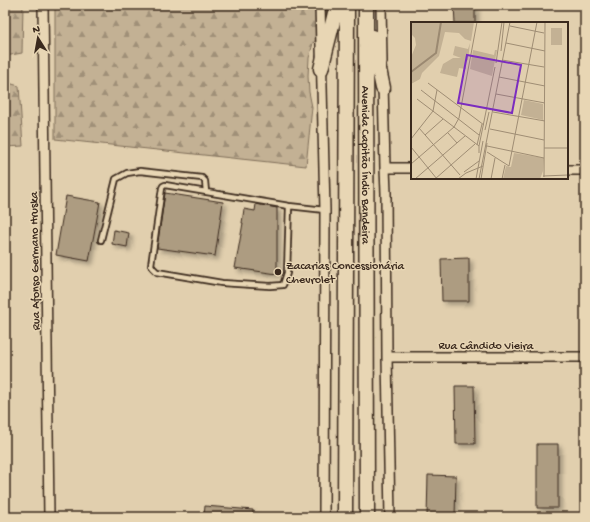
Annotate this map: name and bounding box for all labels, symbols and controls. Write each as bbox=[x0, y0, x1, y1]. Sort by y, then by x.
north arrow bbox=[18, 18, 58, 58]
inset map bbox=[411, 22, 568, 179]
text: N bbox=[32, 24, 41, 37]
street label: Avenida Capitão Índio Bandeira bbox=[357, 86, 371, 245]
street label: Rua Afonso Germano Hruska bbox=[28, 191, 44, 330]
place label: Zacarias Concessionária Chevrolet bbox=[286, 260, 405, 288]
marker: Zacarias Concessionária Chevrolet bbox=[273, 267, 283, 277]
street label: Rua Cândido Vieira bbox=[438, 340, 534, 354]

